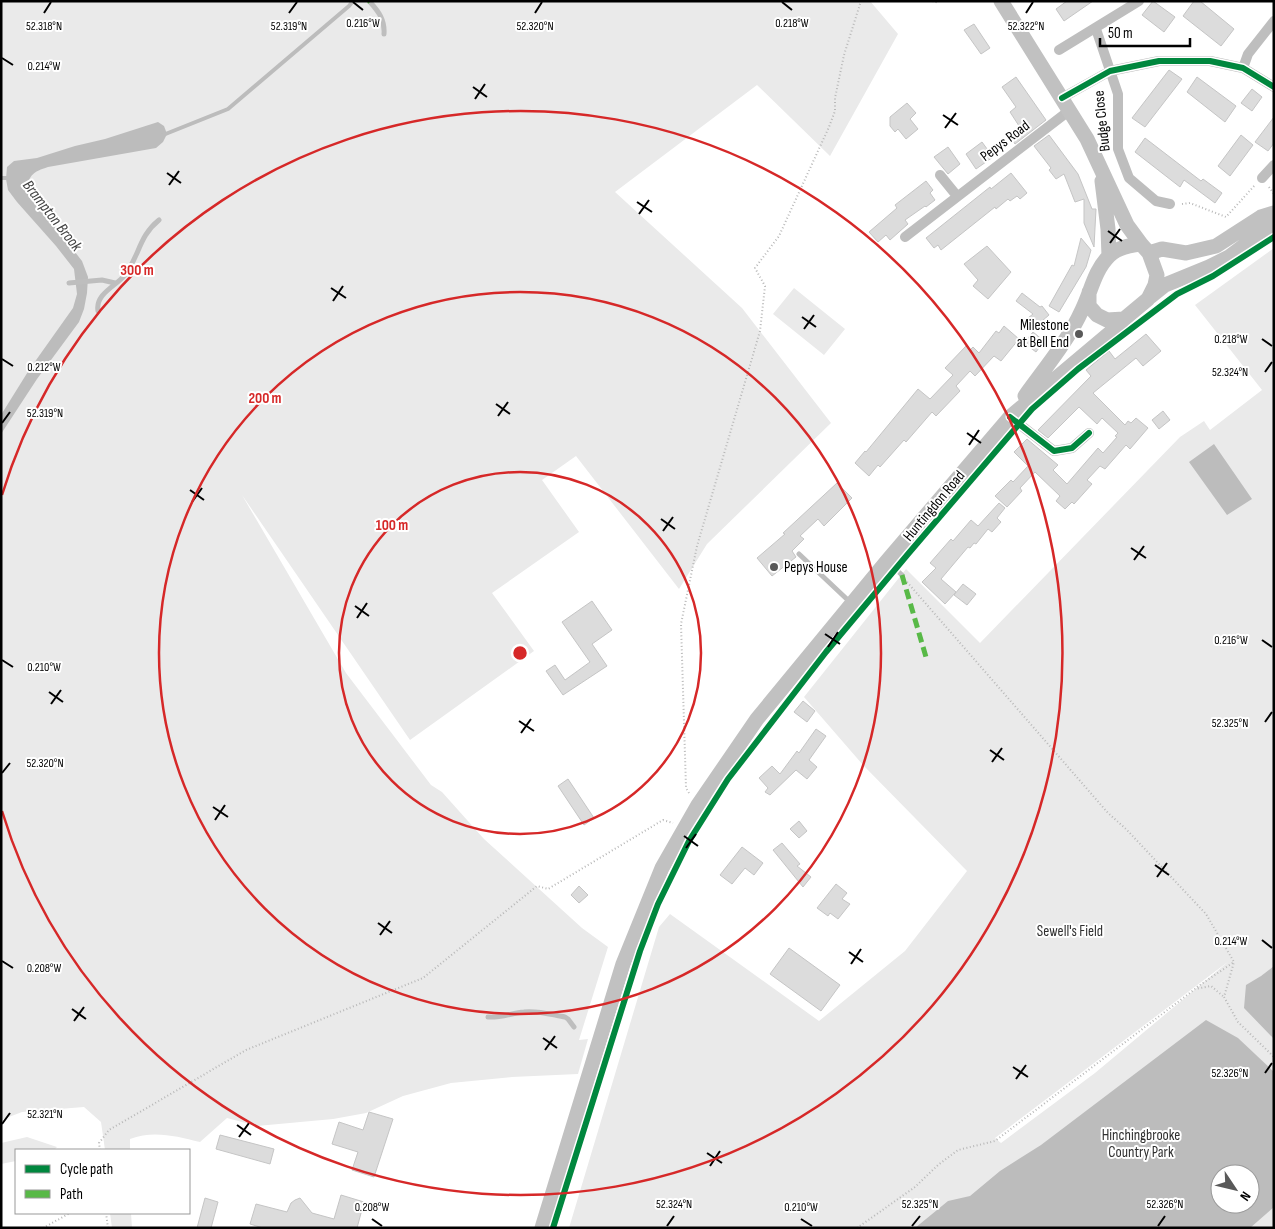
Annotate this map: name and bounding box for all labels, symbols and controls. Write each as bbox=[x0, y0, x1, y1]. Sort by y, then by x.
scale bar bbox=[1100, 15, 1190, 47]
text: 0.216°W bbox=[346, 16, 380, 31]
text: 0.218°W bbox=[775, 16, 809, 31]
text: 52.318°N bbox=[26, 19, 62, 34]
text: 52.319°N bbox=[271, 19, 307, 34]
text: 52.320°N bbox=[516, 19, 554, 34]
text: 52.322°N bbox=[1008, 19, 1044, 34]
text: 50 m bbox=[1108, 24, 1133, 43]
text: 0.214°W bbox=[28, 59, 61, 74]
street label: Budge Close bbox=[1089, 90, 1115, 152]
street label: Pepys Road bbox=[977, 116, 1033, 166]
water label: Brampton Brook bbox=[18, 177, 86, 256]
text: 300 m bbox=[120, 261, 154, 280]
place label: Milestone at Bell End bbox=[1017, 316, 1069, 352]
marker: Milestone at Bell End bbox=[1073, 328, 1085, 340]
text: 0.218°W bbox=[1214, 332, 1248, 347]
text: 0.212°W bbox=[27, 360, 61, 375]
text: 52.324°N bbox=[1212, 365, 1248, 380]
text: 200 m bbox=[248, 389, 282, 408]
text: 52.319°N bbox=[27, 406, 63, 421]
street label: Huntingdon Road bbox=[899, 467, 969, 545]
text: 100 m bbox=[376, 516, 408, 535]
place label: Pepys House bbox=[784, 558, 848, 577]
marker: Pepys House bbox=[768, 561, 780, 573]
text: 0.216°W bbox=[1214, 633, 1248, 648]
centre of rings bbox=[511, 644, 529, 662]
text: 0.210°W bbox=[27, 660, 61, 675]
text: 52.325°N bbox=[1212, 716, 1248, 731]
text: 52.320°N bbox=[26, 756, 64, 771]
park label: Sewell's Field bbox=[1037, 922, 1103, 941]
text: 0.214°W bbox=[1215, 934, 1248, 949]
text: 0.208°W bbox=[27, 961, 61, 976]
text: 52.326°N bbox=[1212, 1066, 1248, 1081]
text: 52.321°N bbox=[27, 1107, 63, 1122]
park label: Hinchingbrooke Country Park bbox=[1102, 1126, 1180, 1162]
legend bbox=[15, 1149, 190, 1214]
text: Cycle path bbox=[60, 1160, 113, 1179]
north arrow bbox=[1210, 1164, 1260, 1214]
text: Path bbox=[60, 1185, 83, 1204]
text: N bbox=[1236, 1188, 1254, 1204]
text: 52.324°N bbox=[656, 1197, 692, 1212]
text: 52.325°N bbox=[902, 1197, 938, 1212]
text: 52.326°N bbox=[1147, 1197, 1183, 1212]
text: 0.208°W bbox=[355, 1200, 389, 1215]
text: 0.210°W bbox=[784, 1200, 818, 1215]

